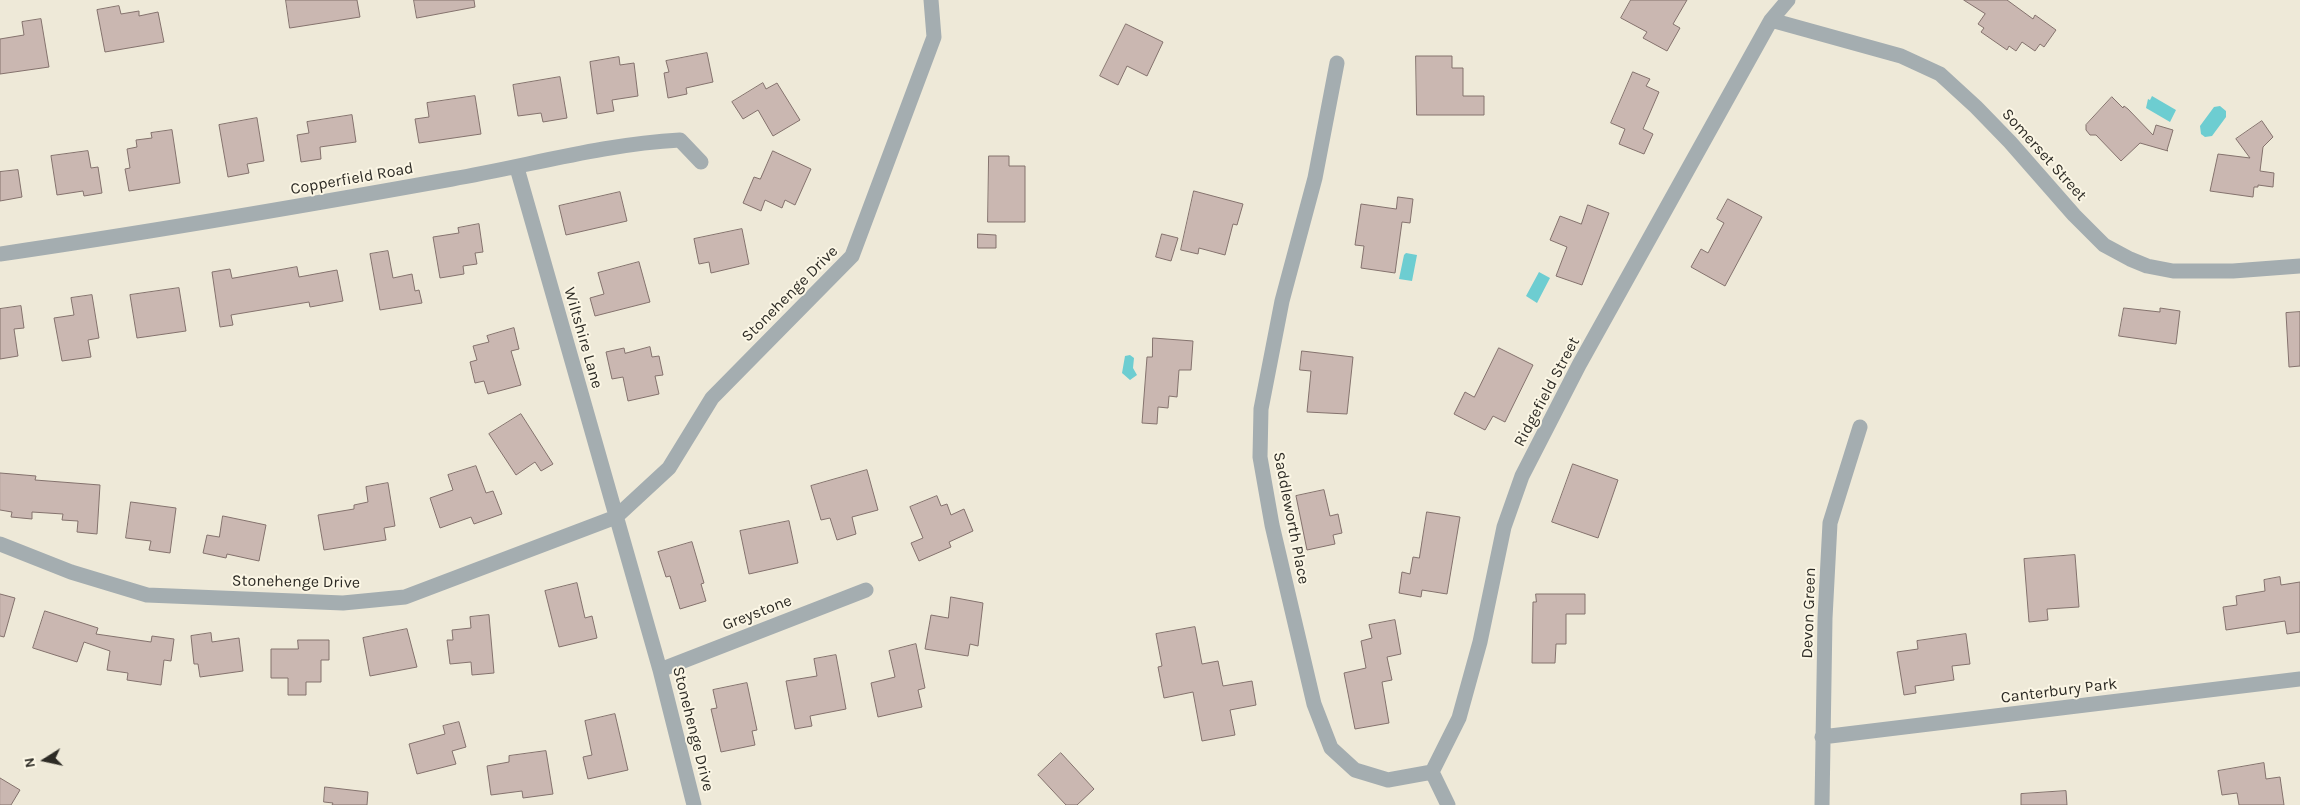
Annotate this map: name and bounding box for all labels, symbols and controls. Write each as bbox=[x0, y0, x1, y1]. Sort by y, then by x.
street label: Somerset Street bbox=[1997, 105, 2091, 205]
street label: Copperfield Road bbox=[289, 159, 415, 199]
street label: Stonehenge Drive bbox=[738, 242, 842, 346]
street label: Wiltshire Lane bbox=[559, 285, 607, 391]
street label: Ridgefield Street bbox=[1510, 334, 1584, 450]
street label: Saddleworth Place bbox=[1269, 450, 1313, 586]
street label: Devon Green bbox=[1798, 567, 1820, 659]
street label: Stonehenge Drive bbox=[232, 571, 360, 593]
street label: Greystone bbox=[720, 591, 794, 635]
street label: Stonehenge Drive bbox=[668, 664, 718, 794]
street label: Canterbury Park bbox=[2000, 674, 2118, 708]
north arrow bbox=[20, 735, 70, 785]
text: N bbox=[20, 756, 39, 769]

